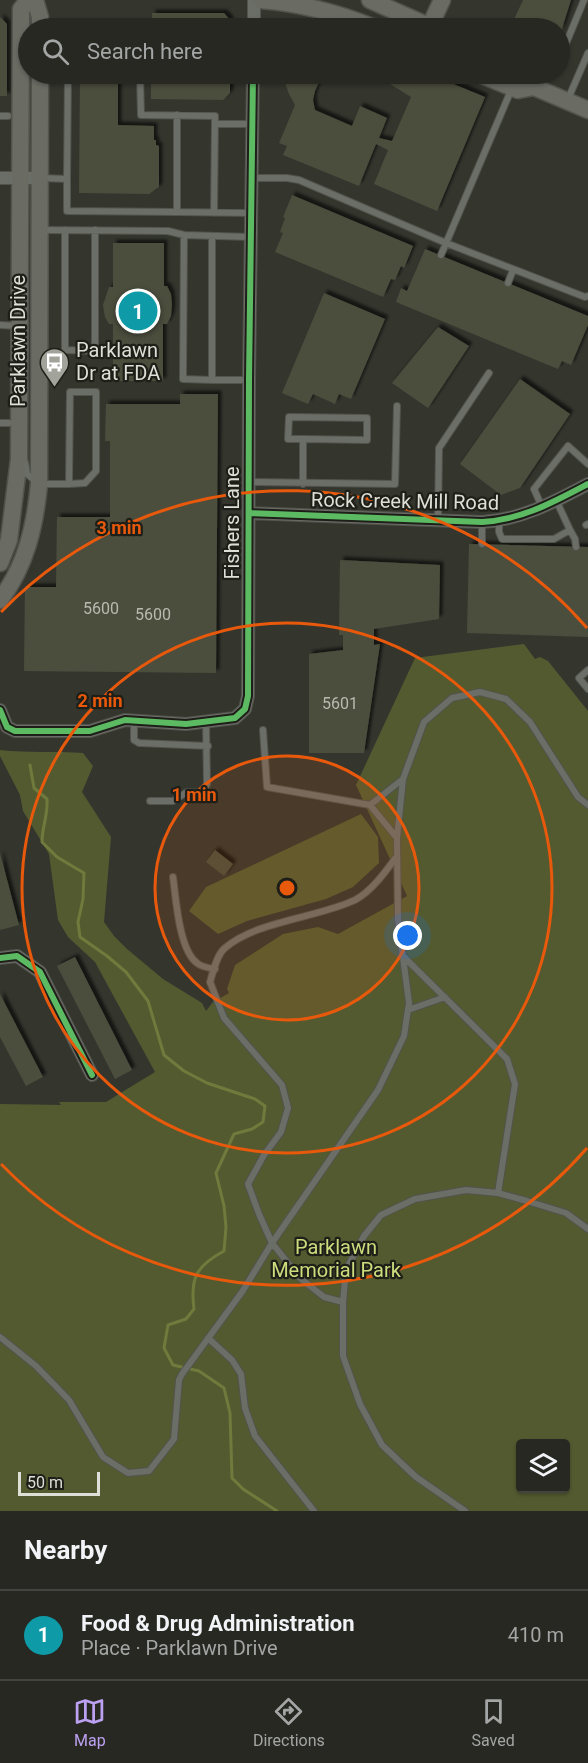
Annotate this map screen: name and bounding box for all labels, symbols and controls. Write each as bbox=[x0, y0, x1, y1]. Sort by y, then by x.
search box bbox=[18, 18, 570, 84]
icon: search bbox=[39, 35, 72, 68]
text: Search here bbox=[87, 39, 203, 64]
street label: Parklawn Drive bbox=[6, 275, 30, 407]
pin: 1 bbox=[118, 288, 158, 334]
place label: Parklawn Dr at FDA bbox=[76, 338, 160, 385]
bus stop icon: Parklawn Dr at FDA bbox=[39, 346, 71, 388]
street label: Fishers Lane bbox=[220, 466, 244, 580]
street label: Rock Creek Mill Road bbox=[311, 487, 499, 515]
text: 3 min bbox=[96, 517, 142, 538]
house number: 5600 bbox=[83, 599, 119, 618]
house number: 5600 bbox=[135, 605, 171, 624]
text: 2 min bbox=[77, 690, 123, 711]
house number: 5601 bbox=[322, 694, 358, 713]
text: 1 min bbox=[171, 784, 217, 805]
centre of rings bbox=[277, 878, 297, 898]
your location bbox=[393, 921, 422, 950]
park label: Parklawn Memorial Park bbox=[271, 1235, 402, 1282]
map controls bbox=[516, 1439, 570, 1493]
button: layers bbox=[516, 1439, 570, 1493]
scale bar bbox=[18, 1469, 100, 1496]
text: 50 m bbox=[27, 1473, 63, 1492]
text: Nearby bbox=[24, 1535, 107, 1565]
text: Food & Drug Administration bbox=[81, 1611, 355, 1636]
text: 1 bbox=[38, 1623, 49, 1647]
text: 410 m bbox=[508, 1623, 564, 1647]
text: Place · Parklawn Drive bbox=[81, 1636, 278, 1660]
tab: Map bbox=[73, 1695, 106, 1750]
tab: Directions bbox=[253, 1695, 325, 1750]
tab: Saved bbox=[471, 1695, 515, 1750]

